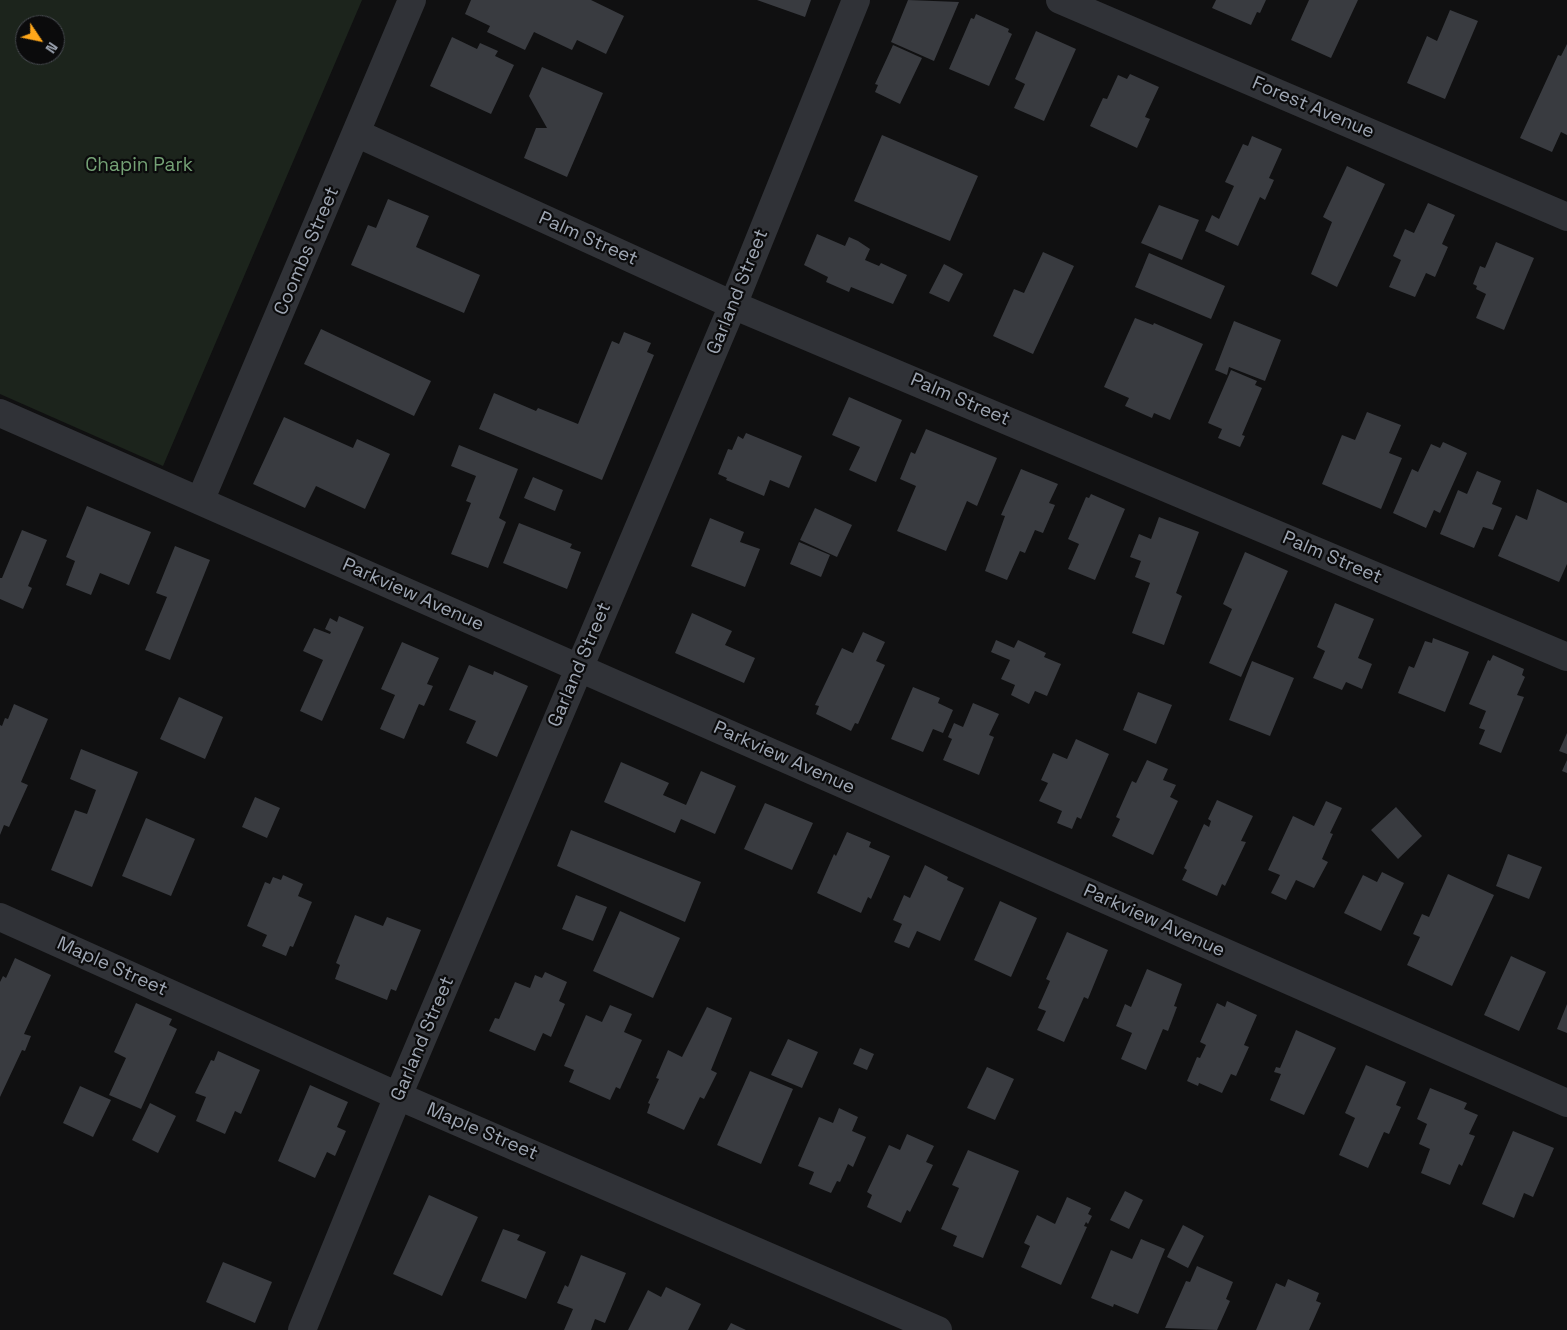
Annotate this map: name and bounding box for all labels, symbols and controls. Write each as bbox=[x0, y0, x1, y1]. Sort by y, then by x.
north arrow bbox=[15, 15, 65, 65]
text: N bbox=[42, 39, 62, 57]
street label: Forest Avenue bbox=[1248, 72, 1378, 144]
park label: Chapin Park bbox=[85, 155, 193, 177]
street label: Coombs Street bbox=[270, 183, 344, 319]
street label: Palm Street bbox=[535, 207, 641, 271]
street label: Garland Street bbox=[703, 226, 773, 358]
street label: Palm Street bbox=[907, 369, 1013, 431]
street label: Palm Street bbox=[1279, 527, 1385, 589]
street label: Parkview Avenue bbox=[339, 554, 487, 636]
street label: Garland Street bbox=[544, 599, 616, 731]
street label: Parkview Avenue bbox=[710, 717, 858, 799]
street label: Parkview Avenue bbox=[1080, 880, 1228, 962]
street label: Maple Street bbox=[53, 932, 171, 1002]
street label: Garland Street bbox=[387, 973, 459, 1105]
street label: Maple Street bbox=[423, 1098, 541, 1166]

